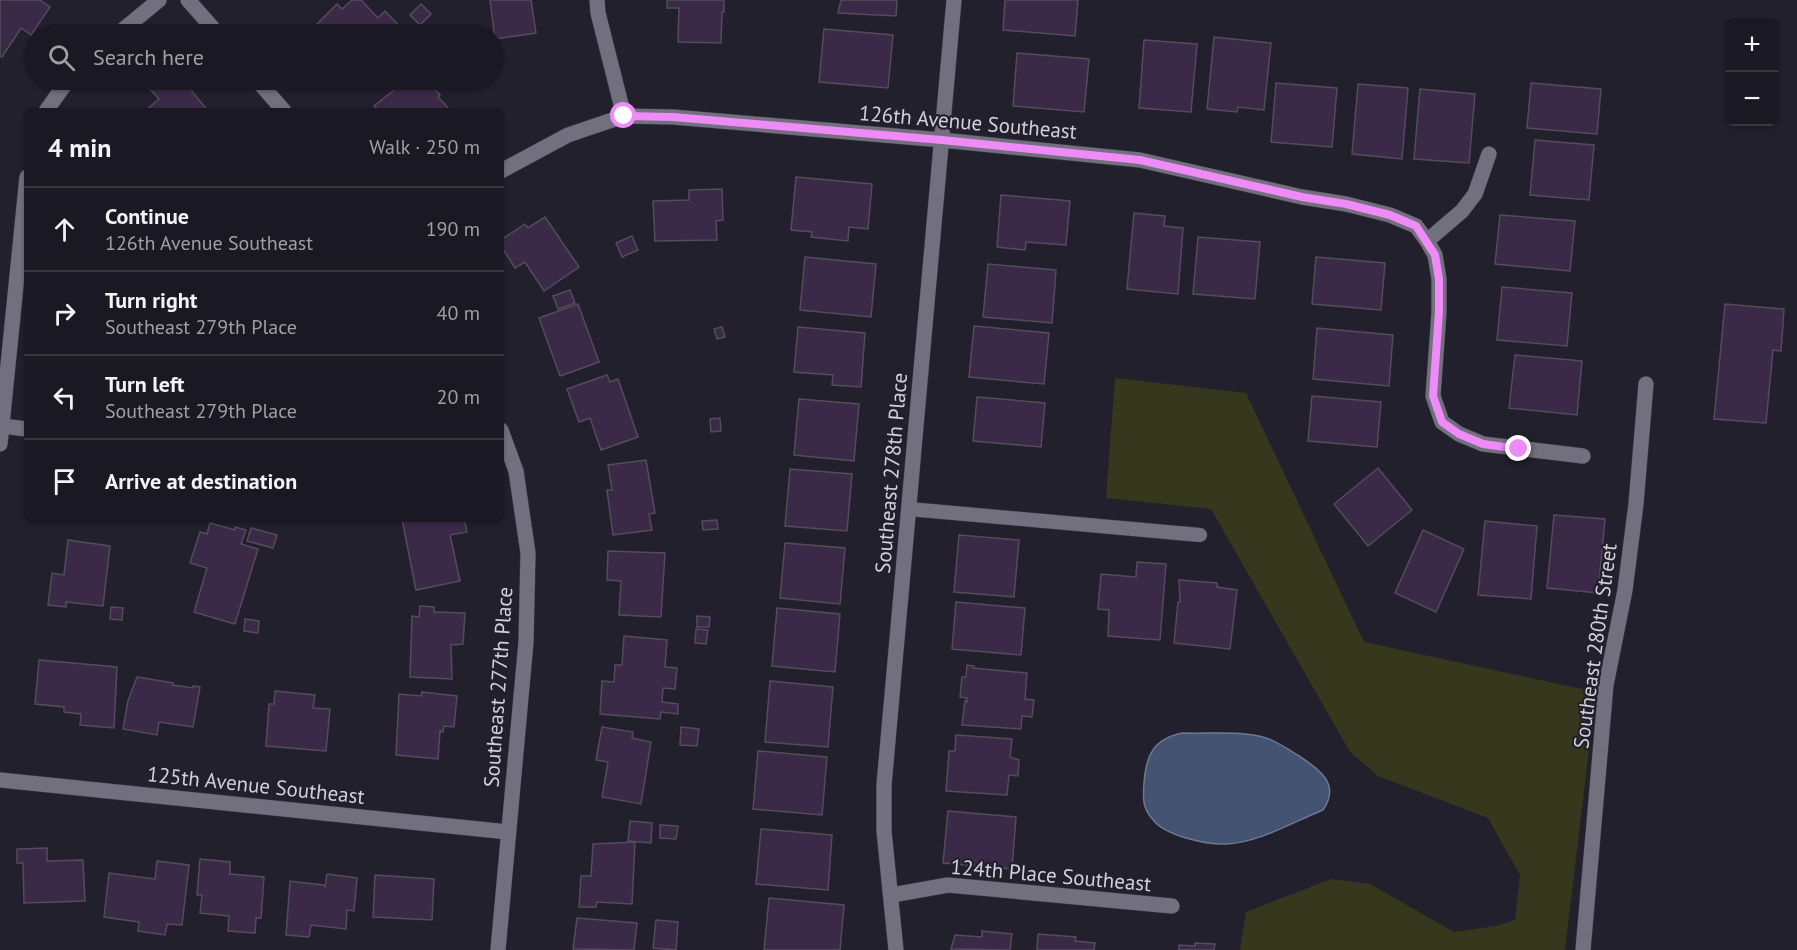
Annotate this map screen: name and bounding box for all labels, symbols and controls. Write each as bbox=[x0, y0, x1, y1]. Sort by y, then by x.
map controls bbox=[1725, 18, 1779, 126]
button: + bbox=[1725, 18, 1779, 72]
search box bbox=[24, 24, 504, 90]
icon: search bbox=[45, 41, 78, 74]
text: Search here bbox=[93, 43, 204, 71]
button: − bbox=[1725, 72, 1779, 126]
street label: 126th Avenue Southeast bbox=[858, 99, 1078, 145]
route start bbox=[610, 102, 636, 128]
text: 4 min bbox=[48, 131, 111, 164]
text: Walk · 250 m bbox=[369, 134, 480, 160]
text: Continue bbox=[105, 202, 189, 230]
icon: ahead bbox=[48, 213, 81, 246]
text: 190 m bbox=[426, 216, 480, 242]
text: 126th Avenue Southeast bbox=[105, 230, 313, 256]
text: Turn right bbox=[105, 286, 197, 314]
icon: right bbox=[48, 297, 81, 330]
text: 40 m bbox=[437, 300, 480, 326]
text: Southeast 279th Place bbox=[105, 314, 297, 340]
text: Turn left bbox=[105, 370, 185, 398]
street label: Southeast 278th Place bbox=[869, 371, 913, 575]
icon: left bbox=[48, 381, 81, 414]
text: 20 m bbox=[437, 384, 480, 410]
text: Southeast 279th Place bbox=[105, 398, 297, 424]
route end bbox=[1505, 435, 1531, 461]
icon: arrive bbox=[48, 465, 81, 498]
text: Arrive at destination bbox=[105, 467, 297, 495]
street label: Southeast 280th Street bbox=[1567, 542, 1623, 750]
street label: Southeast 277th Place bbox=[478, 586, 518, 788]
street label: 125th Avenue Southeast bbox=[146, 760, 366, 810]
street label: 124th Place Southeast bbox=[949, 853, 1153, 897]

